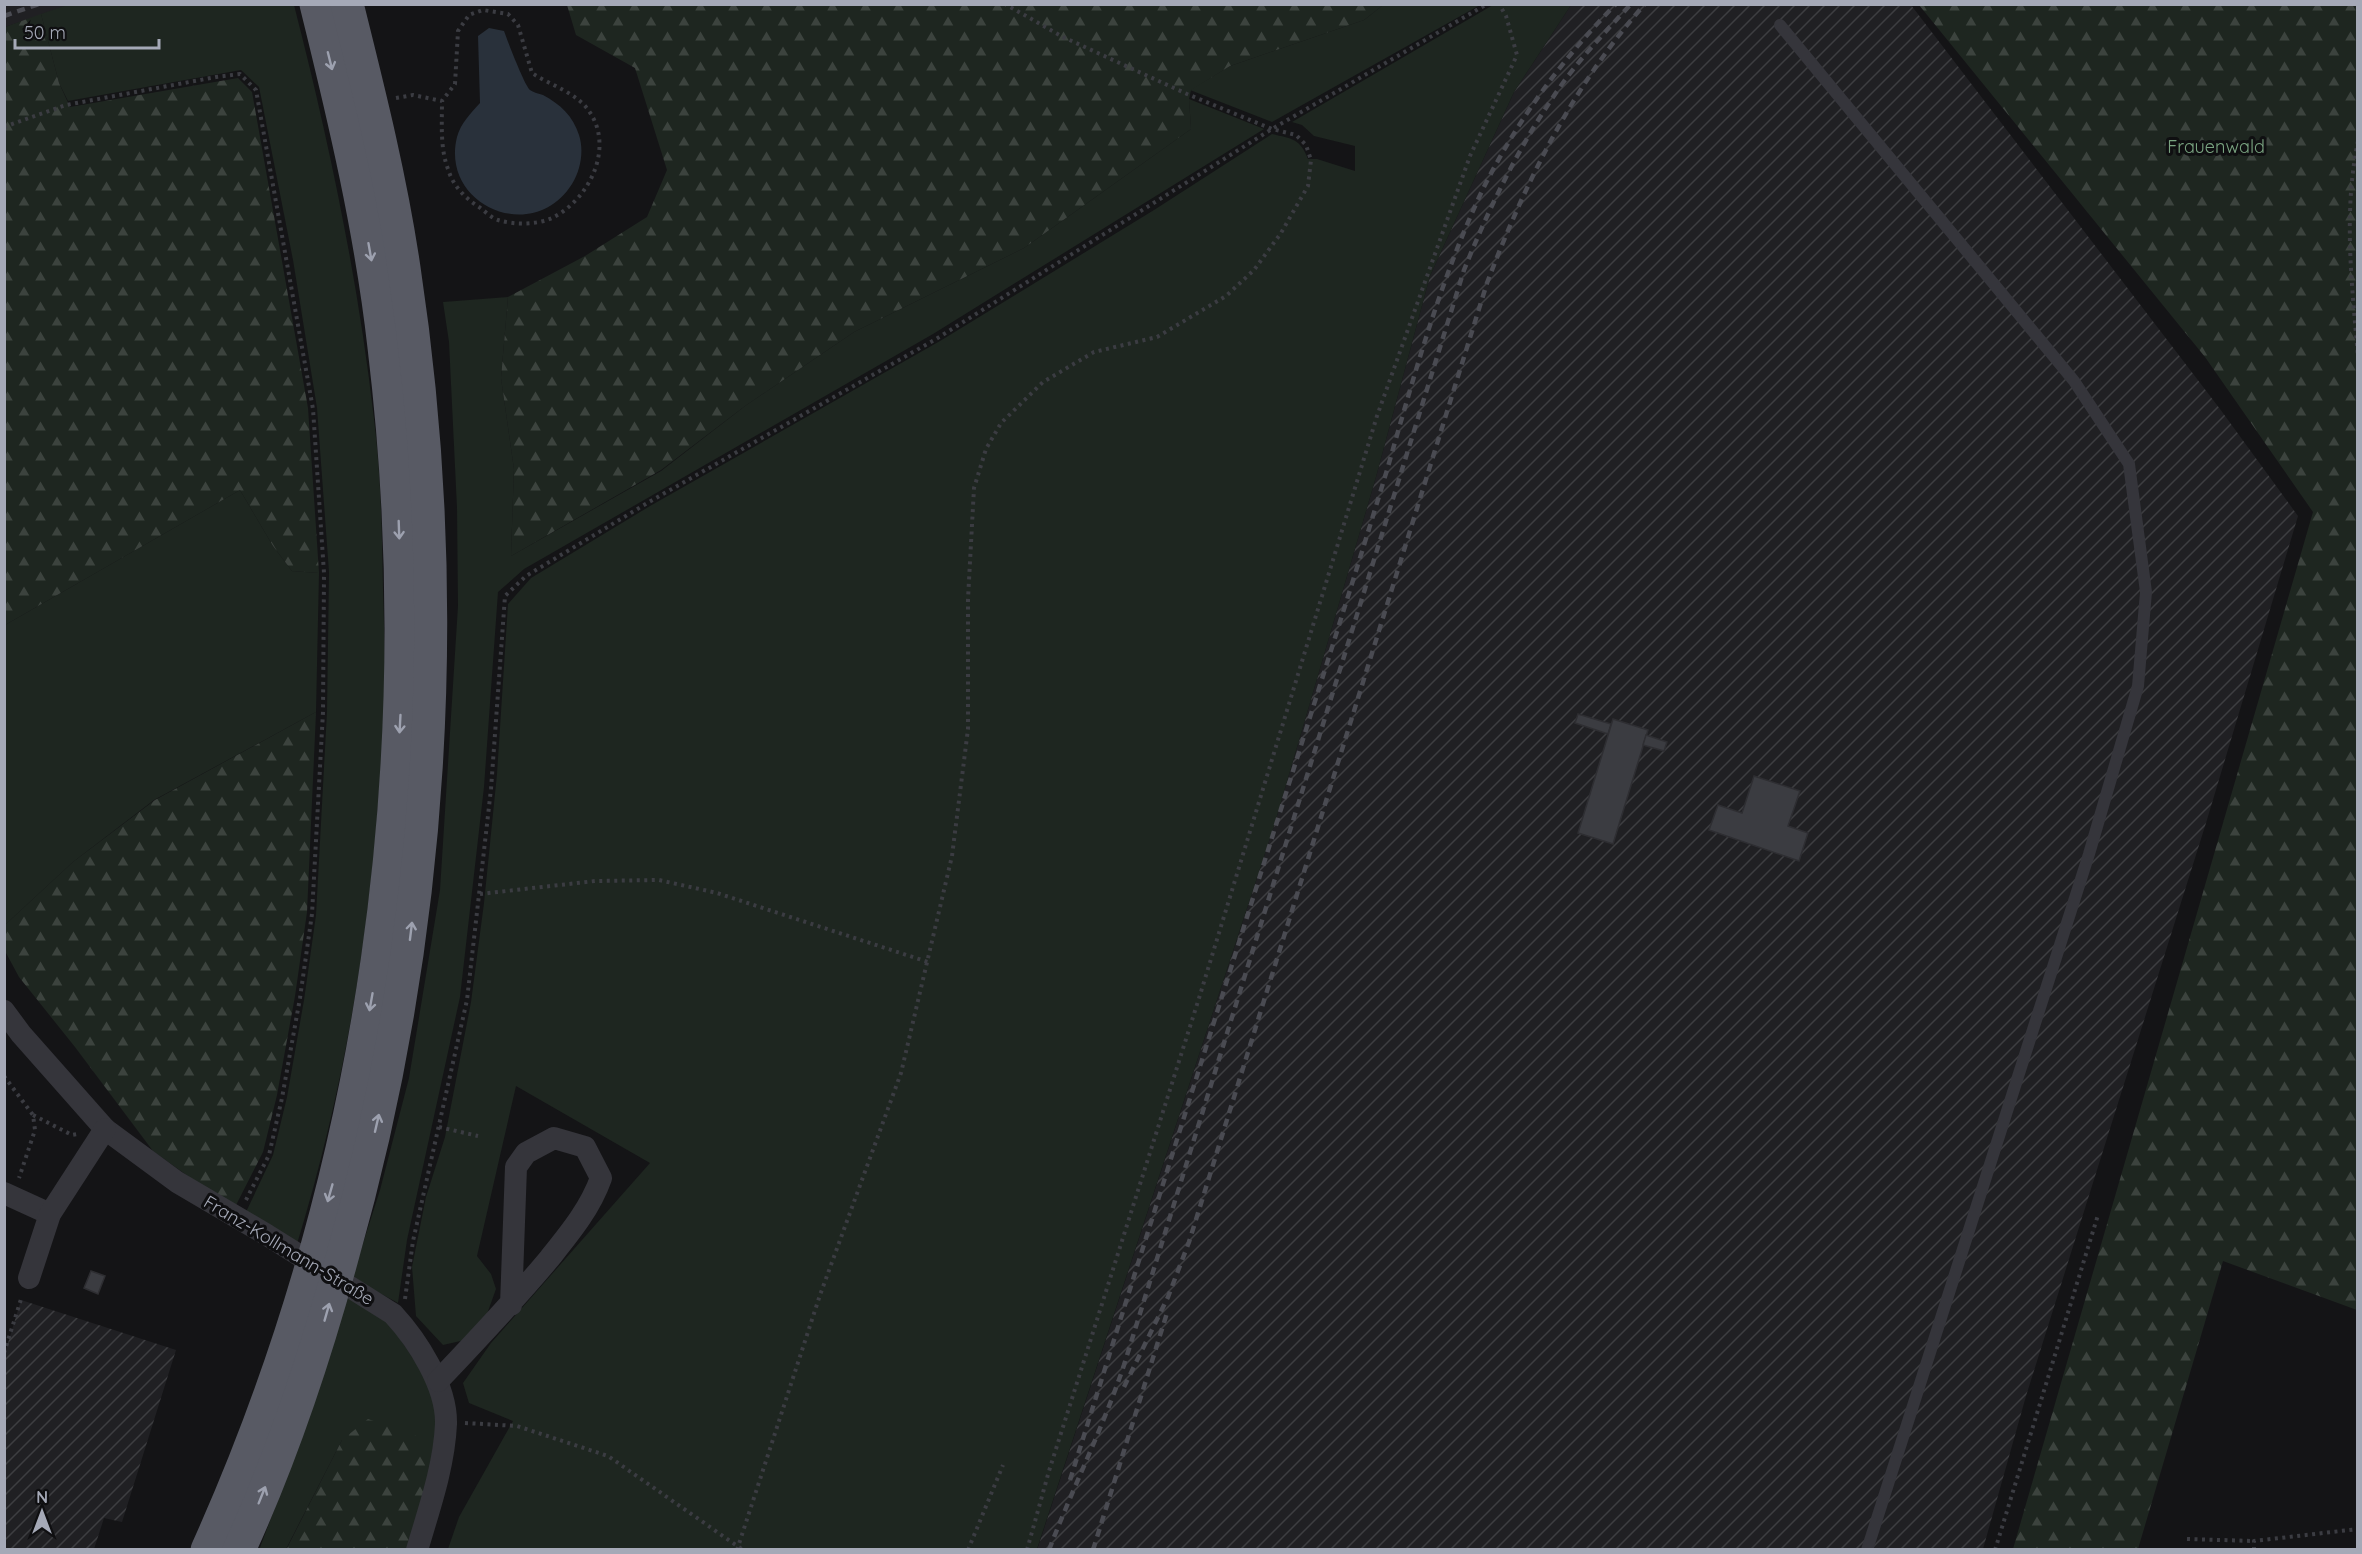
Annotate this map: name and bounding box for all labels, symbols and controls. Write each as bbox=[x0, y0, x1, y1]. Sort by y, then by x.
scale bar bbox=[15, 12, 159, 50]
text: 50 m bbox=[24, 21, 66, 44]
one-way arrow bbox=[325, 51, 336, 70]
park label: Frauenwald bbox=[2167, 135, 2265, 158]
one-way arrow bbox=[365, 242, 376, 261]
one-way arrow bbox=[394, 519, 405, 539]
one-way arrow bbox=[394, 714, 405, 734]
one-way arrow bbox=[406, 922, 417, 942]
one-way arrow bbox=[365, 991, 376, 1011]
one-way arrow bbox=[371, 1114, 383, 1133]
one-way arrow bbox=[324, 1183, 336, 1202]
street label: Franz-Kollmann-Straße bbox=[200, 1190, 378, 1310]
one-way arrow bbox=[322, 1303, 333, 1322]
north arrow bbox=[12, 1482, 72, 1542]
text: N bbox=[36, 1487, 48, 1507]
one-way arrow bbox=[257, 1487, 268, 1505]

